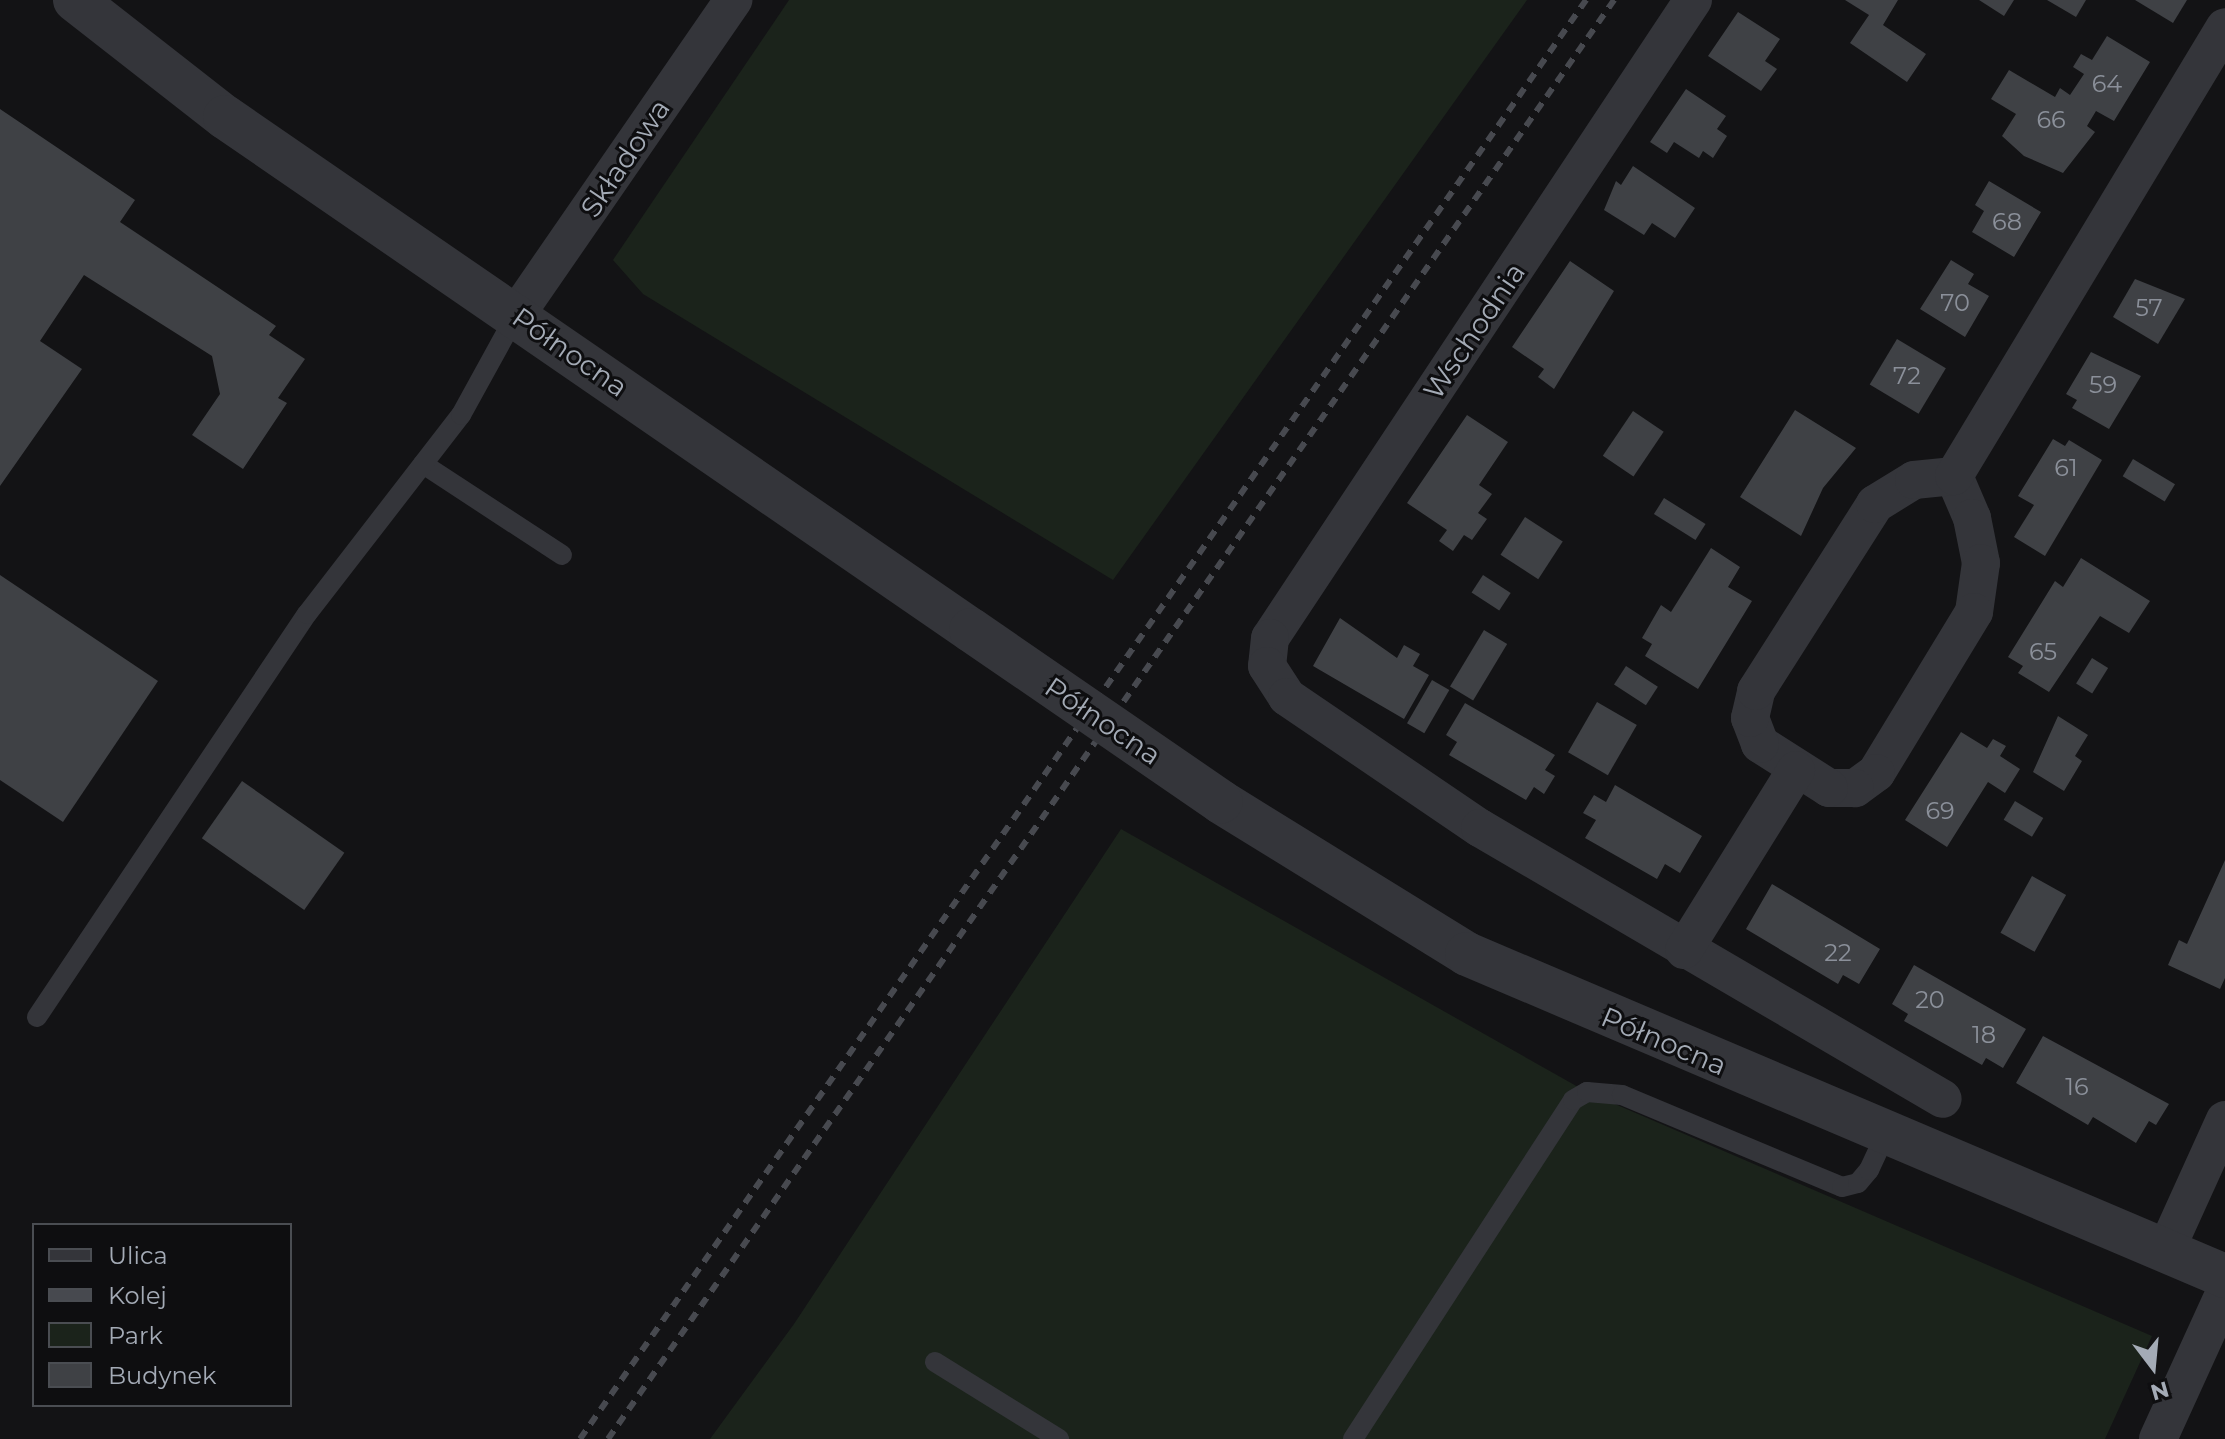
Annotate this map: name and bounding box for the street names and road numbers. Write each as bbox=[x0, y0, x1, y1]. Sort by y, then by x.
street label: Składowa bbox=[573, 93, 677, 223]
street label: Wschodnia bbox=[1416, 256, 1532, 406]
street label: Północna bbox=[506, 300, 634, 404]
street label: Północna bbox=[1039, 670, 1167, 772]
street label: Północna bbox=[1596, 1000, 1732, 1082]

